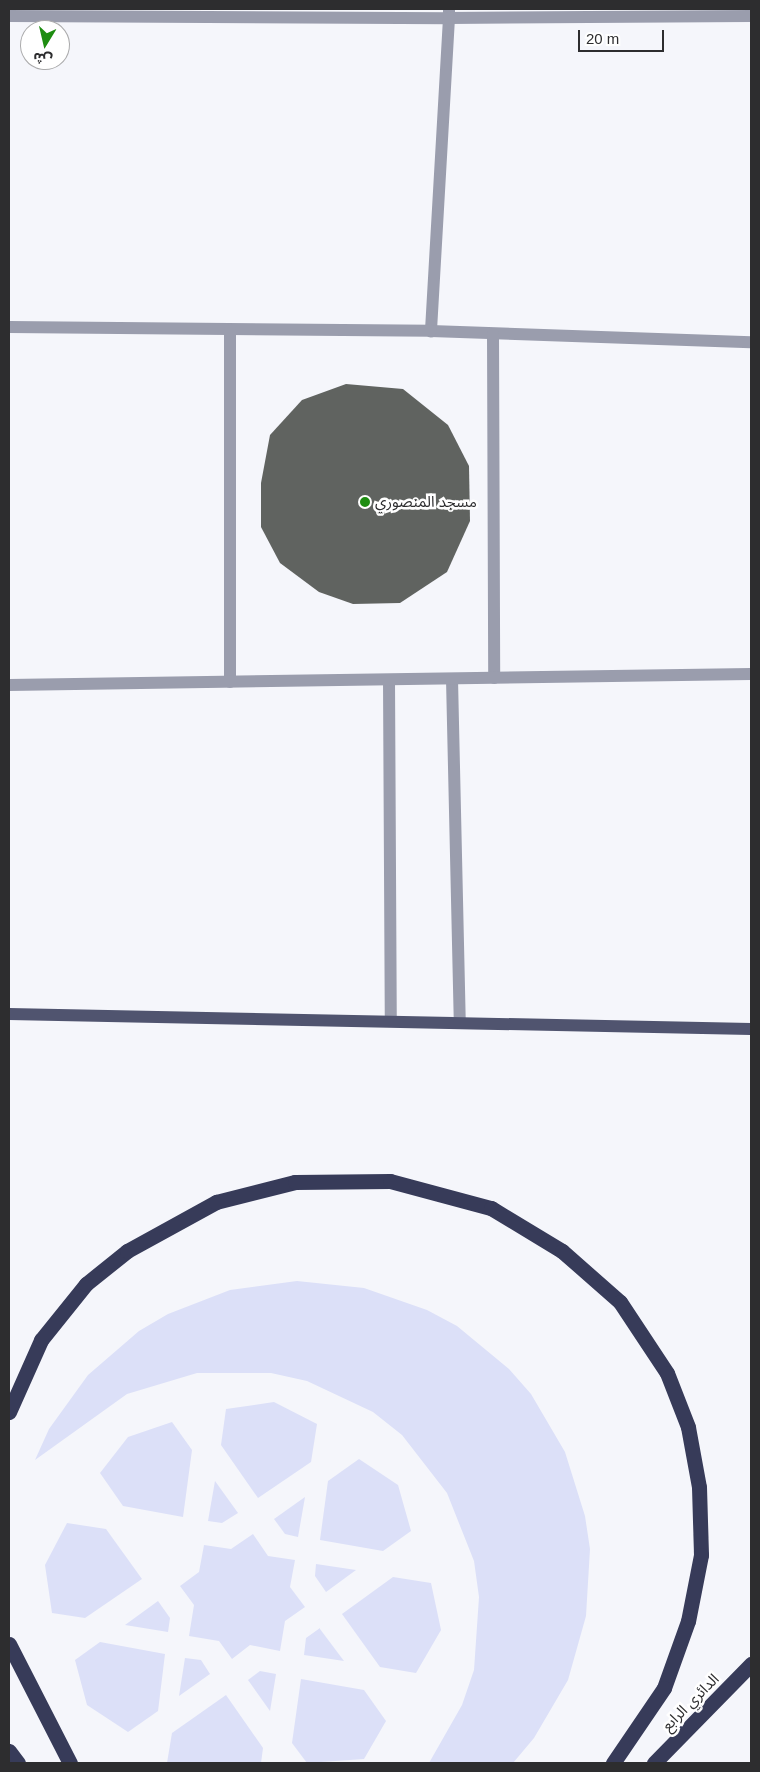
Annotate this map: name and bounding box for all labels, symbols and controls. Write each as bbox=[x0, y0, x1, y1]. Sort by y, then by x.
north arrow bbox=[20, 20, 70, 70]
scale bar bbox=[580, 20, 666, 52]
text: 20 m bbox=[586, 30, 619, 47]
text: ش bbox=[32, 49, 54, 68]
place label: مسجد المنصوري bbox=[375, 493, 477, 511]
marker: مسجد المنصوري bbox=[359, 496, 371, 508]
street label: الدائري الرابع bbox=[658, 1670, 722, 1734]

